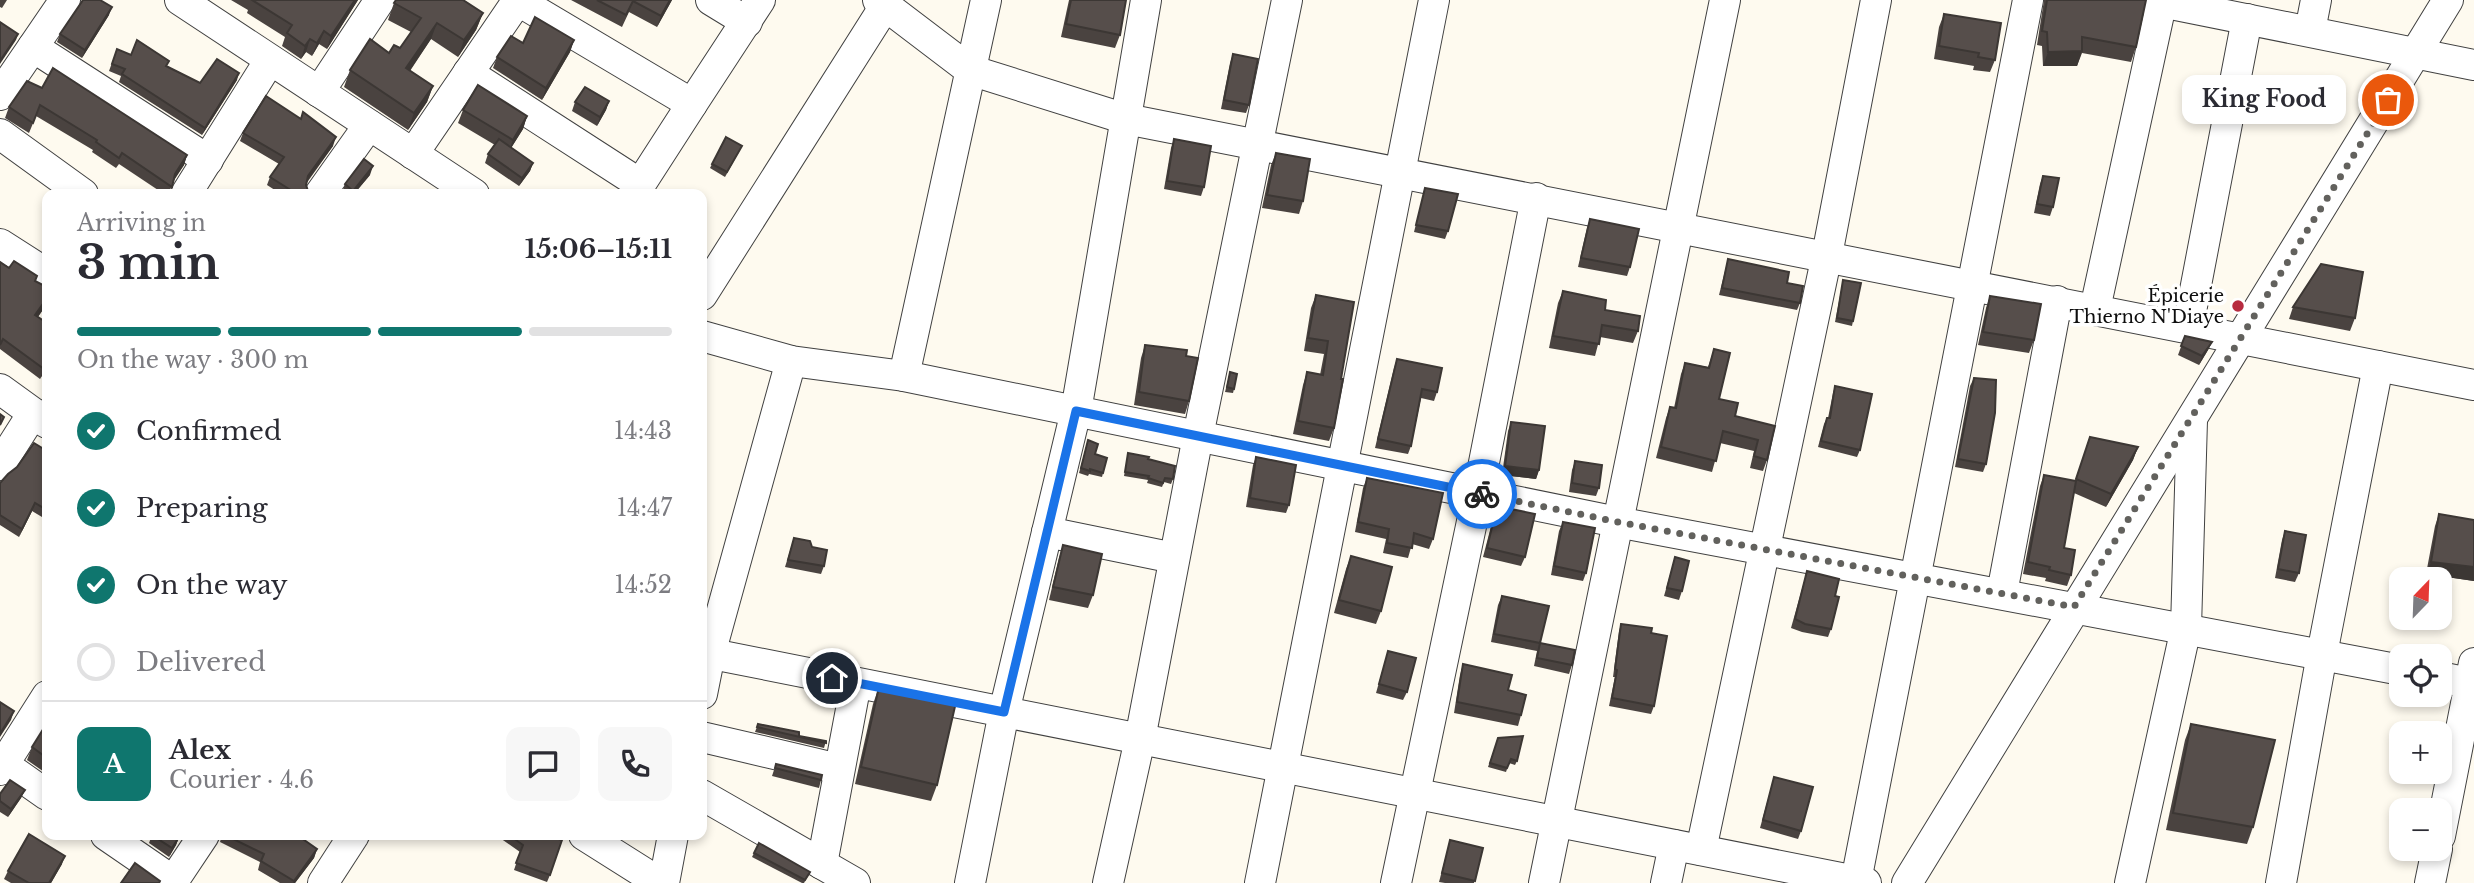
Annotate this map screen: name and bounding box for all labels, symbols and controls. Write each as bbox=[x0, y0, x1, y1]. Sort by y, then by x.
pin bbox=[2358, 70, 2418, 130]
callout: King Food bbox=[2182, 76, 2346, 124]
icon: bag bbox=[2369, 81, 2407, 119]
text: King Food bbox=[2201, 85, 2327, 113]
text: Arriving in bbox=[77, 209, 206, 237]
text: 15:06–15:11 bbox=[525, 233, 672, 265]
text: 3 min bbox=[77, 234, 219, 291]
place label: Épicerie Thierno N'Diaye bbox=[2070, 284, 2224, 328]
marker: Épicerie Thierno N'Diaye bbox=[2230, 298, 2246, 314]
text: On the way · 300 m bbox=[77, 346, 309, 374]
icon: check bbox=[77, 412, 115, 450]
text: Confirmed bbox=[136, 415, 281, 447]
text: 14:43 bbox=[614, 417, 672, 445]
courier bbox=[1447, 459, 1517, 529]
icon: bike bbox=[1463, 475, 1501, 513]
icon: check bbox=[77, 489, 115, 527]
text: Preparing bbox=[136, 492, 268, 524]
text: 14:47 bbox=[617, 494, 672, 522]
icon: check bbox=[77, 566, 115, 604]
north arrow bbox=[2389, 567, 2452, 630]
map controls bbox=[2389, 567, 2452, 861]
text: On the way bbox=[136, 569, 288, 601]
text: 14:52 bbox=[615, 571, 672, 599]
button: locate bbox=[2389, 644, 2452, 707]
text: Delivered bbox=[136, 646, 266, 678]
pin bbox=[802, 648, 862, 708]
icon: home bbox=[813, 659, 851, 697]
button: + bbox=[2389, 721, 2452, 784]
button: chat bbox=[506, 727, 580, 801]
button: phone bbox=[598, 727, 672, 801]
text: Alex bbox=[169, 734, 231, 766]
text: A bbox=[103, 748, 125, 780]
text: Courier · 4.6 bbox=[169, 766, 314, 794]
button: − bbox=[2389, 798, 2452, 861]

